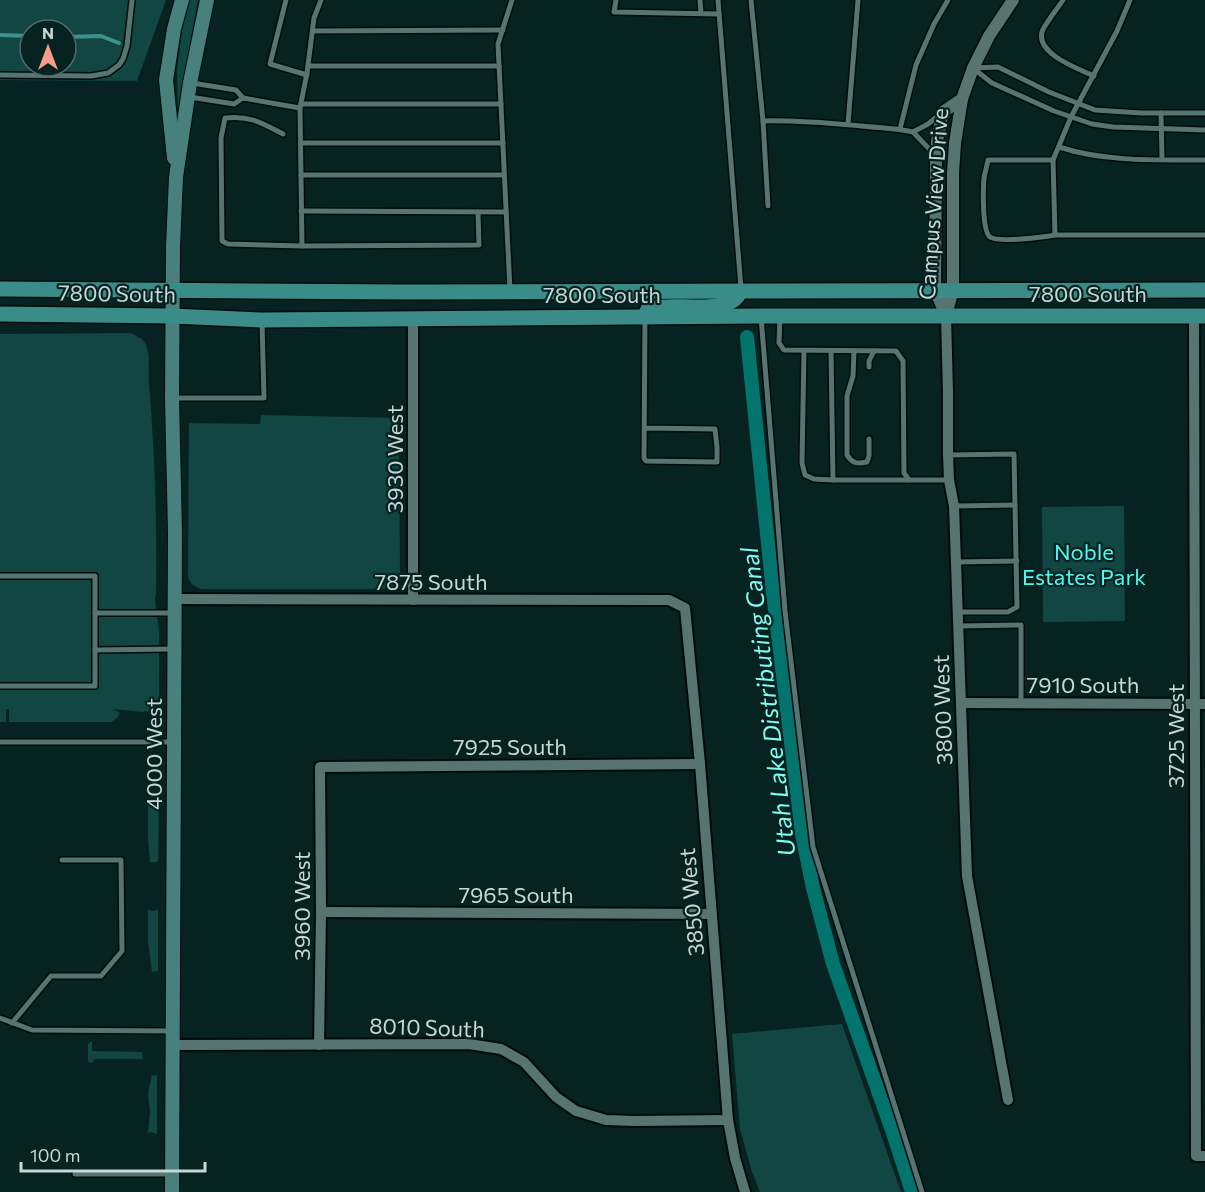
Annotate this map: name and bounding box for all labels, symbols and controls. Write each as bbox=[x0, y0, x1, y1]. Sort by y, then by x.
north arrow bbox=[18, 18, 78, 78]
text: N bbox=[42, 23, 54, 42]
street label: Campus View Drive bbox=[913, 107, 953, 301]
street label: 7800 South bbox=[58, 278, 176, 308]
street label: 7800 South bbox=[1029, 280, 1147, 307]
street label: 7800 South bbox=[543, 281, 661, 308]
street label: 3930 West bbox=[381, 405, 408, 513]
park label: Noble Estates Park bbox=[1022, 538, 1146, 590]
water label: Utah Lake Distributing Canal bbox=[734, 545, 800, 858]
street label: 7875 South bbox=[374, 568, 488, 595]
street label: 3800 West bbox=[927, 654, 957, 766]
street label: 7910 South bbox=[1027, 671, 1139, 698]
street label: 3725 West bbox=[1162, 684, 1189, 788]
street label: 4000 West bbox=[140, 698, 167, 810]
street label: 7925 South bbox=[453, 733, 567, 760]
street label: 3850 West bbox=[673, 847, 709, 957]
street label: 3960 West bbox=[288, 851, 315, 961]
street label: 7965 South bbox=[458, 881, 574, 908]
street label: 8010 South bbox=[369, 1011, 485, 1043]
scale bar bbox=[21, 1135, 206, 1173]
text: 100 m bbox=[30, 1144, 80, 1166]

